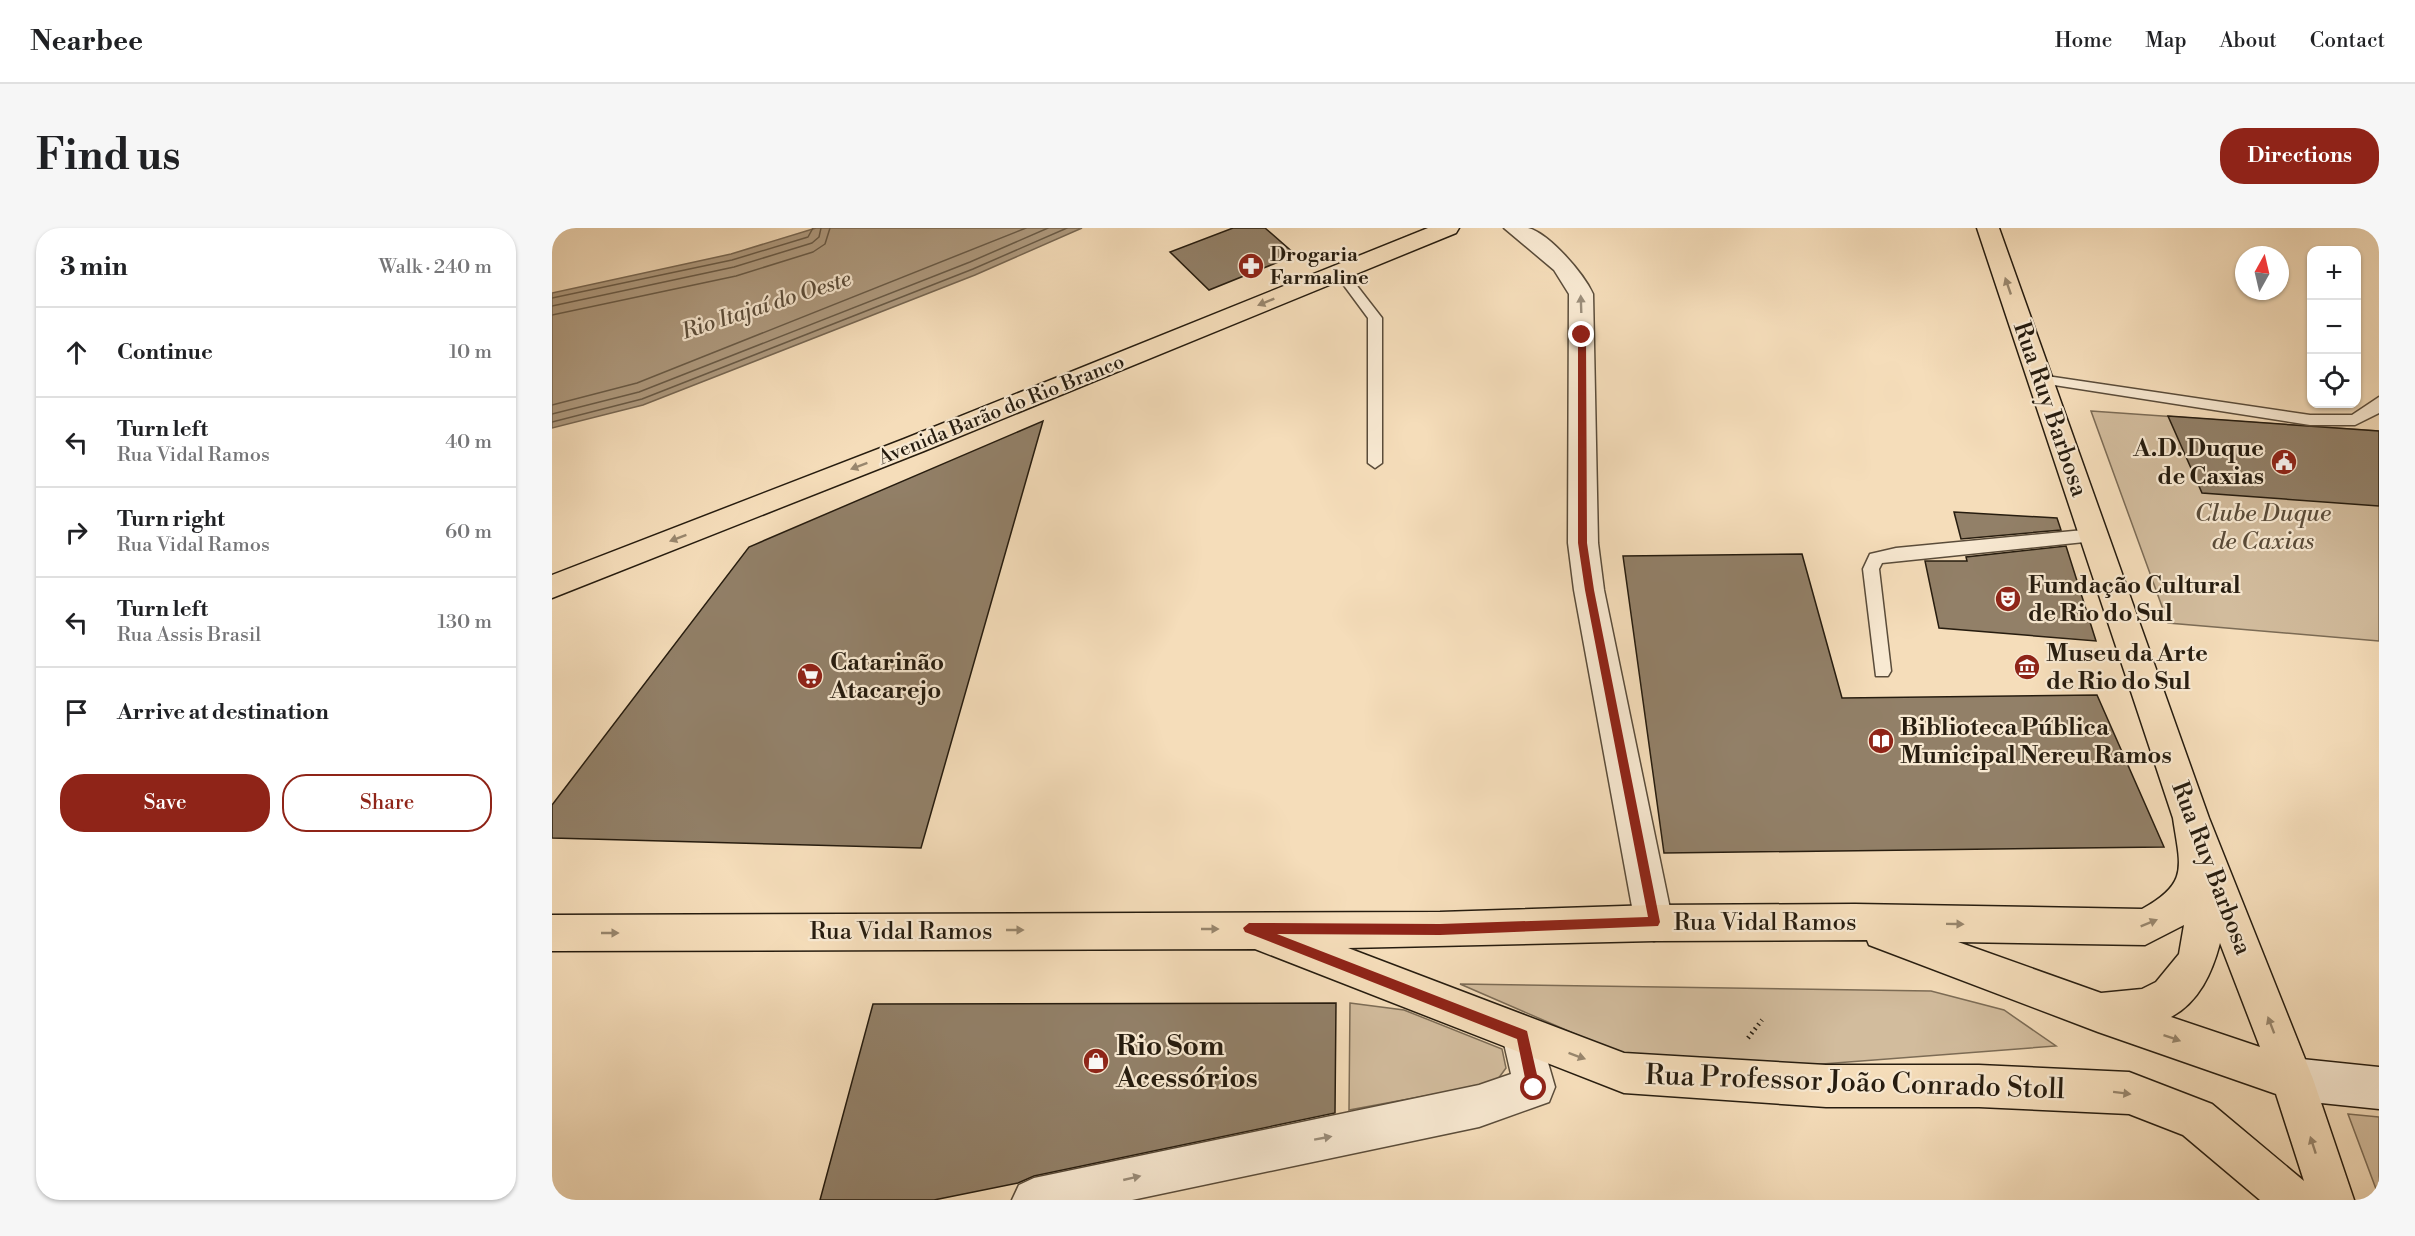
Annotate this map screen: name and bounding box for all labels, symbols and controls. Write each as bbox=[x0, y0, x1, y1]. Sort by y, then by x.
text: Nearbee bbox=[30, 24, 143, 59]
text: Home bbox=[2055, 28, 2112, 54]
text: Map bbox=[2145, 28, 2187, 54]
text: About bbox=[2220, 28, 2277, 54]
text: Contact bbox=[2310, 28, 2385, 54]
button: Directions bbox=[2220, 128, 2379, 184]
text: Find us bbox=[36, 130, 180, 183]
place label: Drogaria Farmaline bbox=[1270, 243, 1369, 291]
north arrow bbox=[2235, 246, 2289, 300]
map controls bbox=[2307, 246, 2361, 408]
button: + bbox=[2307, 246, 2361, 300]
text: 3 min bbox=[60, 251, 128, 283]
pharmacy icon: Drogaria Farmaline bbox=[1236, 251, 1266, 281]
text: Walk · 240 m bbox=[379, 255, 492, 280]
water label: Rio Itajaí do Oeste bbox=[677, 265, 855, 346]
one-way arrow bbox=[2003, 277, 2012, 295]
one-way arrow bbox=[1576, 294, 1585, 313]
one-way arrow bbox=[1257, 298, 1275, 307]
button: − bbox=[2307, 300, 2361, 354]
street label: Rua Ruy Barbosa bbox=[2006, 318, 2094, 502]
route end bbox=[1568, 321, 1594, 347]
icon: ahead bbox=[60, 336, 93, 369]
text: Continue bbox=[117, 339, 213, 366]
text: 10 m bbox=[449, 340, 492, 365]
street label: Avenida Barão do Rio Branco bbox=[874, 349, 1128, 472]
button: locate bbox=[2307, 354, 2361, 408]
text: Turn left bbox=[117, 416, 208, 443]
icon: left bbox=[60, 426, 93, 459]
text: 40 m bbox=[445, 430, 492, 455]
place label: A.D. Duque de Caxias bbox=[2132, 434, 2264, 492]
text: Rua Vidal Ramos bbox=[117, 443, 270, 468]
public building icon: A.D. Duque de Caxias bbox=[2269, 447, 2299, 477]
one-way arrow bbox=[850, 461, 868, 471]
park label: Clube Duque de Caxias bbox=[2195, 499, 2331, 557]
text: Turn right bbox=[117, 506, 225, 533]
icon: right bbox=[60, 516, 93, 549]
text: 60 m bbox=[445, 520, 492, 545]
text: Rua Vidal Ramos bbox=[117, 533, 270, 558]
one-way arrow bbox=[669, 534, 687, 543]
place label: Fundação Cultural de Rio do Sul bbox=[2028, 571, 2241, 629]
theatre icon: Fundação Cultural de Rio do Sul bbox=[1993, 584, 2023, 614]
text: Turn left bbox=[117, 596, 208, 623]
icon: left bbox=[60, 606, 93, 639]
text: 130 m bbox=[437, 610, 492, 635]
text: Rua Assis Brasil bbox=[117, 623, 261, 648]
place label: Museu da Arte de Rio do Sul bbox=[2046, 639, 2208, 697]
place label: Catarinão Atacarejo bbox=[829, 648, 944, 706]
museum icon: Museu da Arte de Rio do Sul bbox=[2012, 652, 2042, 682]
supermarket icon: Catarinão Atacarejo bbox=[795, 661, 825, 691]
icon: arrive bbox=[60, 696, 93, 729]
text: Arrive at destination bbox=[117, 699, 329, 726]
place label: Biblioteca Pública Municipal Nereu Ramos bbox=[1900, 713, 2172, 771]
library icon: Biblioteca Pública Municipal Nereu Ramos bbox=[1866, 726, 1896, 756]
button: Save bbox=[60, 774, 270, 832]
button: Share bbox=[282, 774, 492, 832]
street label: Rua Ruy Barbosa bbox=[2164, 777, 2258, 960]
street label: Rua Vidal Ramos bbox=[1673, 908, 1857, 938]
street label: Rua Vidal Ramos bbox=[809, 917, 993, 947]
one-way arrow bbox=[2141, 918, 2159, 928]
one-way arrow bbox=[1946, 919, 1965, 929]
one-way arrow bbox=[1201, 924, 1220, 934]
one-way arrow bbox=[1006, 925, 1025, 935]
one-way arrow bbox=[601, 928, 620, 938]
one-way arrow bbox=[2266, 1016, 2275, 1034]
place label: Rio Som Acessórios bbox=[1115, 1029, 1258, 1096]
one-way arrow bbox=[2163, 1033, 2181, 1043]
shop icon: Rio Som Acessórios bbox=[1081, 1046, 1111, 1076]
one-way arrow bbox=[1568, 1051, 1586, 1061]
street label: Rua Professor João Conrado Stoll bbox=[1645, 1058, 2065, 1107]
route start bbox=[1520, 1074, 1546, 1100]
one-way arrow bbox=[2113, 1088, 2132, 1098]
one-way arrow bbox=[1314, 1133, 1333, 1142]
one-way arrow bbox=[2308, 1135, 2318, 1153]
one-way arrow bbox=[1123, 1173, 1142, 1183]

